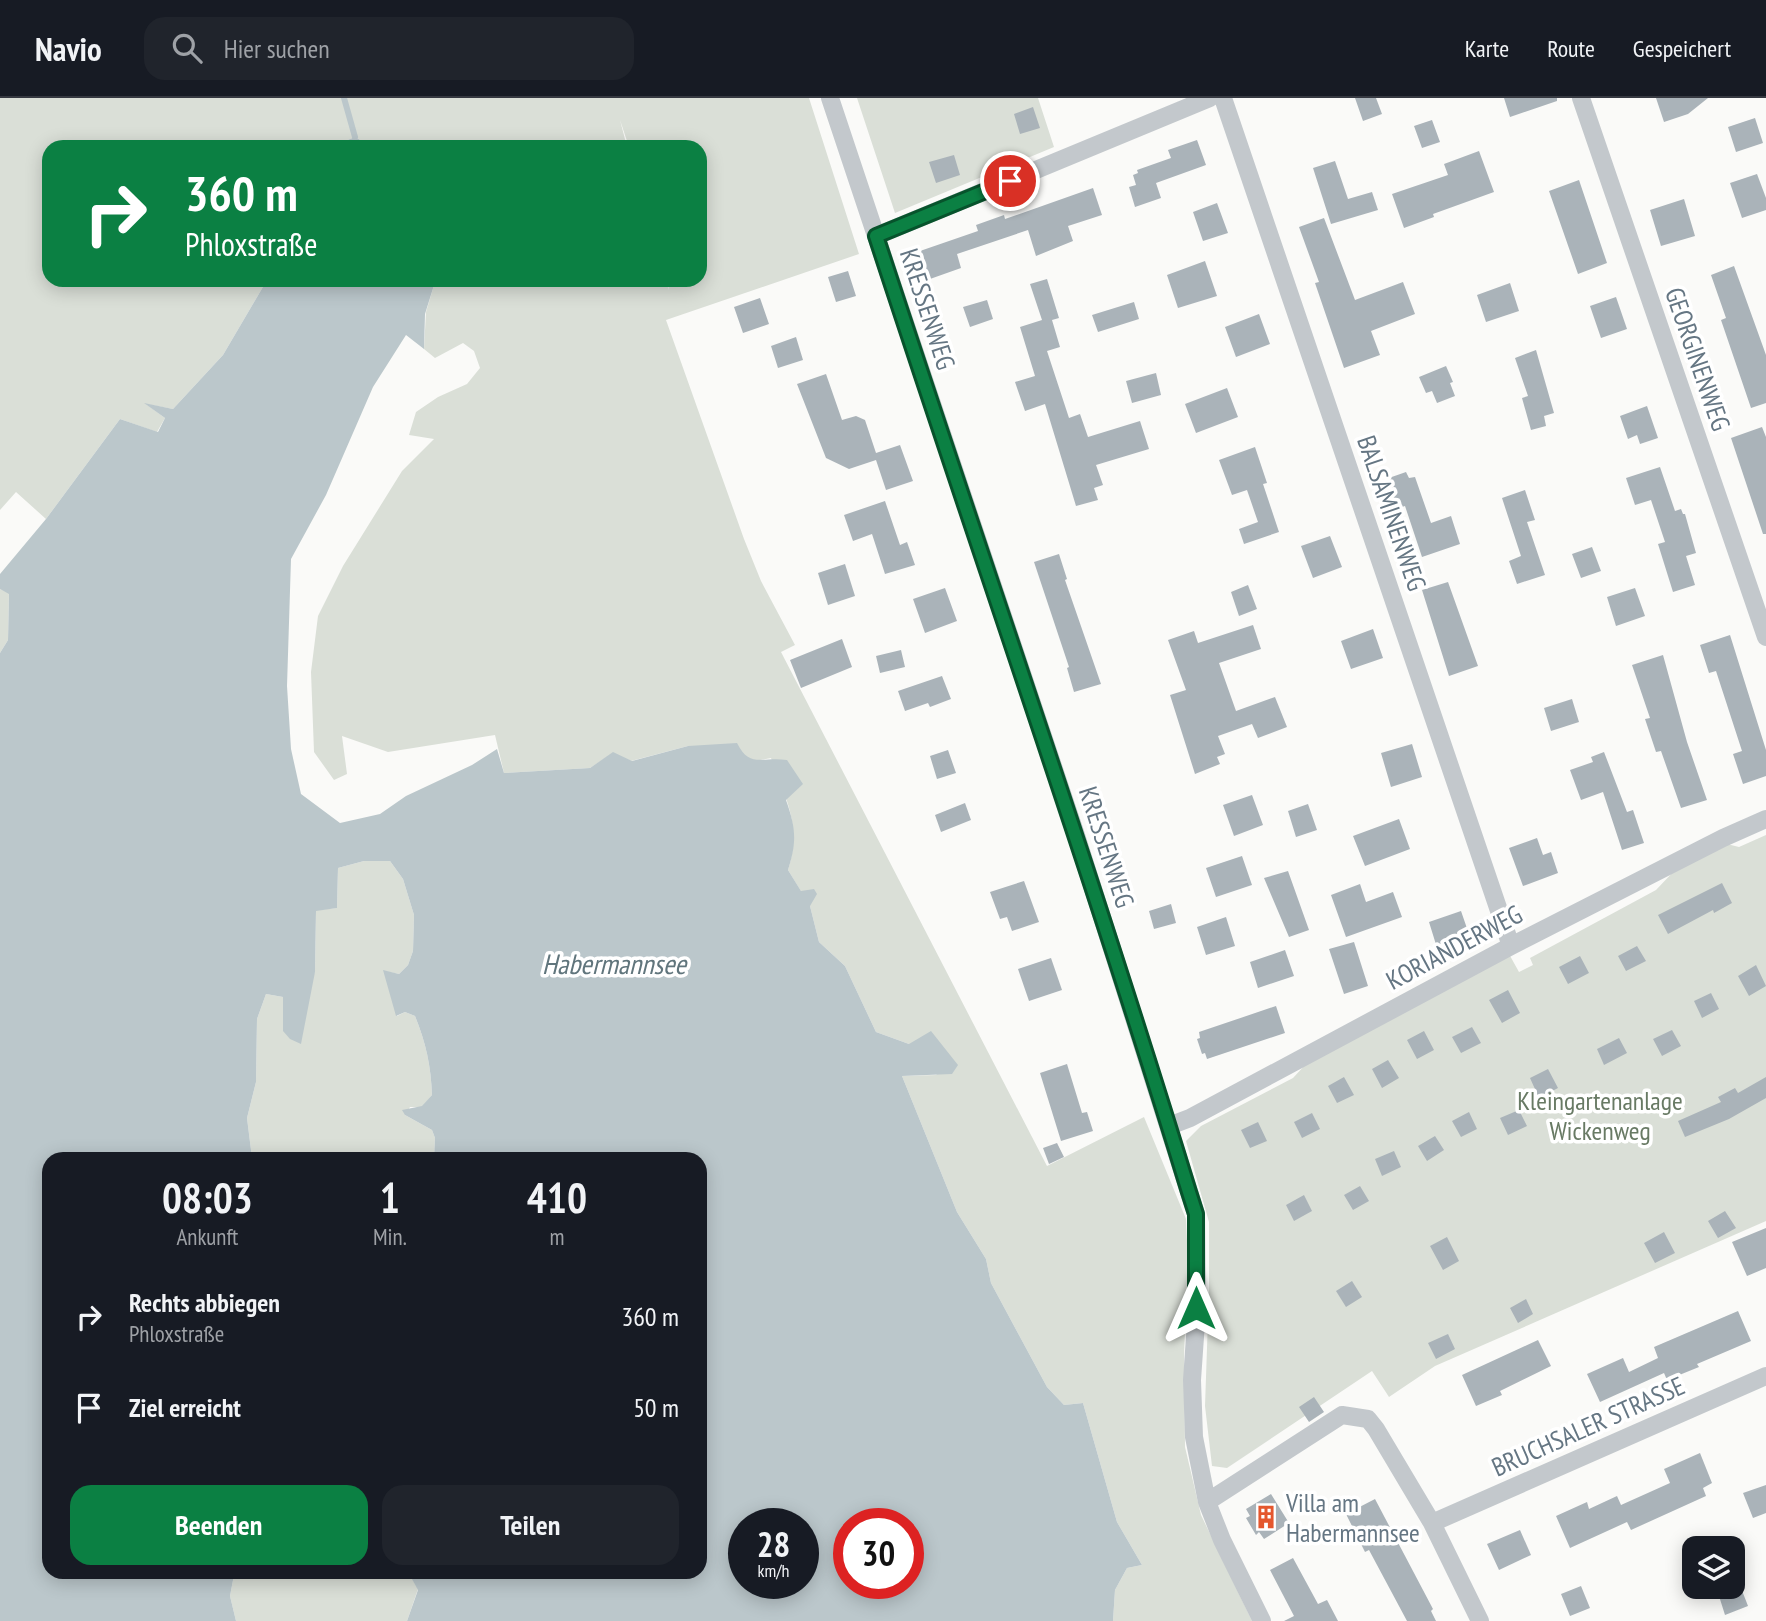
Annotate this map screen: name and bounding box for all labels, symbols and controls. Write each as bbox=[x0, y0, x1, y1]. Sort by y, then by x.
search box bbox=[144, 17, 634, 80]
text: Navio bbox=[35, 27, 102, 70]
icon: search bbox=[168, 29, 206, 67]
text: Hier suchen bbox=[224, 32, 330, 65]
text: Karte bbox=[1465, 33, 1509, 64]
text: Route bbox=[1547, 33, 1595, 64]
text: Gespeichert bbox=[1633, 33, 1731, 64]
pin bbox=[980, 151, 1040, 211]
text: 360 m bbox=[185, 161, 298, 225]
icon: arrive bbox=[991, 162, 1029, 200]
icon: right bbox=[70, 168, 161, 259]
text: Phloxstraße bbox=[185, 223, 317, 265]
street label: KRESSENWEG bbox=[893, 244, 963, 374]
street label: GEORGINENWEG bbox=[1658, 283, 1738, 435]
street label: BALSAMINENWEG bbox=[1350, 431, 1434, 595]
street label: KRESSENWEG bbox=[1072, 782, 1142, 912]
street label: KORIANDERWEG bbox=[1380, 897, 1528, 997]
water label: Habermannsee bbox=[542, 945, 688, 982]
park label: Kleingartenanlage Wickenweg bbox=[1517, 1084, 1683, 1147]
text: 08:03 bbox=[162, 1170, 253, 1225]
text: 1 bbox=[380, 1170, 400, 1225]
text: 410 bbox=[527, 1170, 587, 1225]
text: Ankunft bbox=[176, 1222, 238, 1251]
text: Min. bbox=[373, 1222, 407, 1251]
text: m bbox=[549, 1222, 564, 1251]
position arrow bbox=[1159, 1271, 1233, 1345]
text: Rechts abbiegen bbox=[129, 1286, 280, 1319]
icon: right bbox=[70, 1298, 108, 1336]
text: 360 m bbox=[621, 1300, 679, 1333]
text: Phloxstraße bbox=[129, 1319, 224, 1348]
street label: BRUCHSALER STRASSE bbox=[1486, 1369, 1690, 1483]
icon: arrive bbox=[70, 1389, 108, 1427]
text: Ziel erreicht bbox=[129, 1391, 241, 1424]
text: 50 m bbox=[633, 1391, 679, 1424]
button: Beenden bbox=[70, 1485, 368, 1565]
button: Teilen bbox=[382, 1485, 679, 1565]
place label: Villa am Habermannsee bbox=[1285, 1486, 1420, 1549]
building icon: Villa am Habermannsee bbox=[1252, 1503, 1280, 1531]
speed limit sign: 30 bbox=[833, 1508, 924, 1599]
text: 28 bbox=[757, 1521, 790, 1567]
map controls bbox=[1682, 1536, 1745, 1599]
button: layers bbox=[1682, 1536, 1745, 1599]
text: km/h bbox=[758, 1559, 789, 1582]

